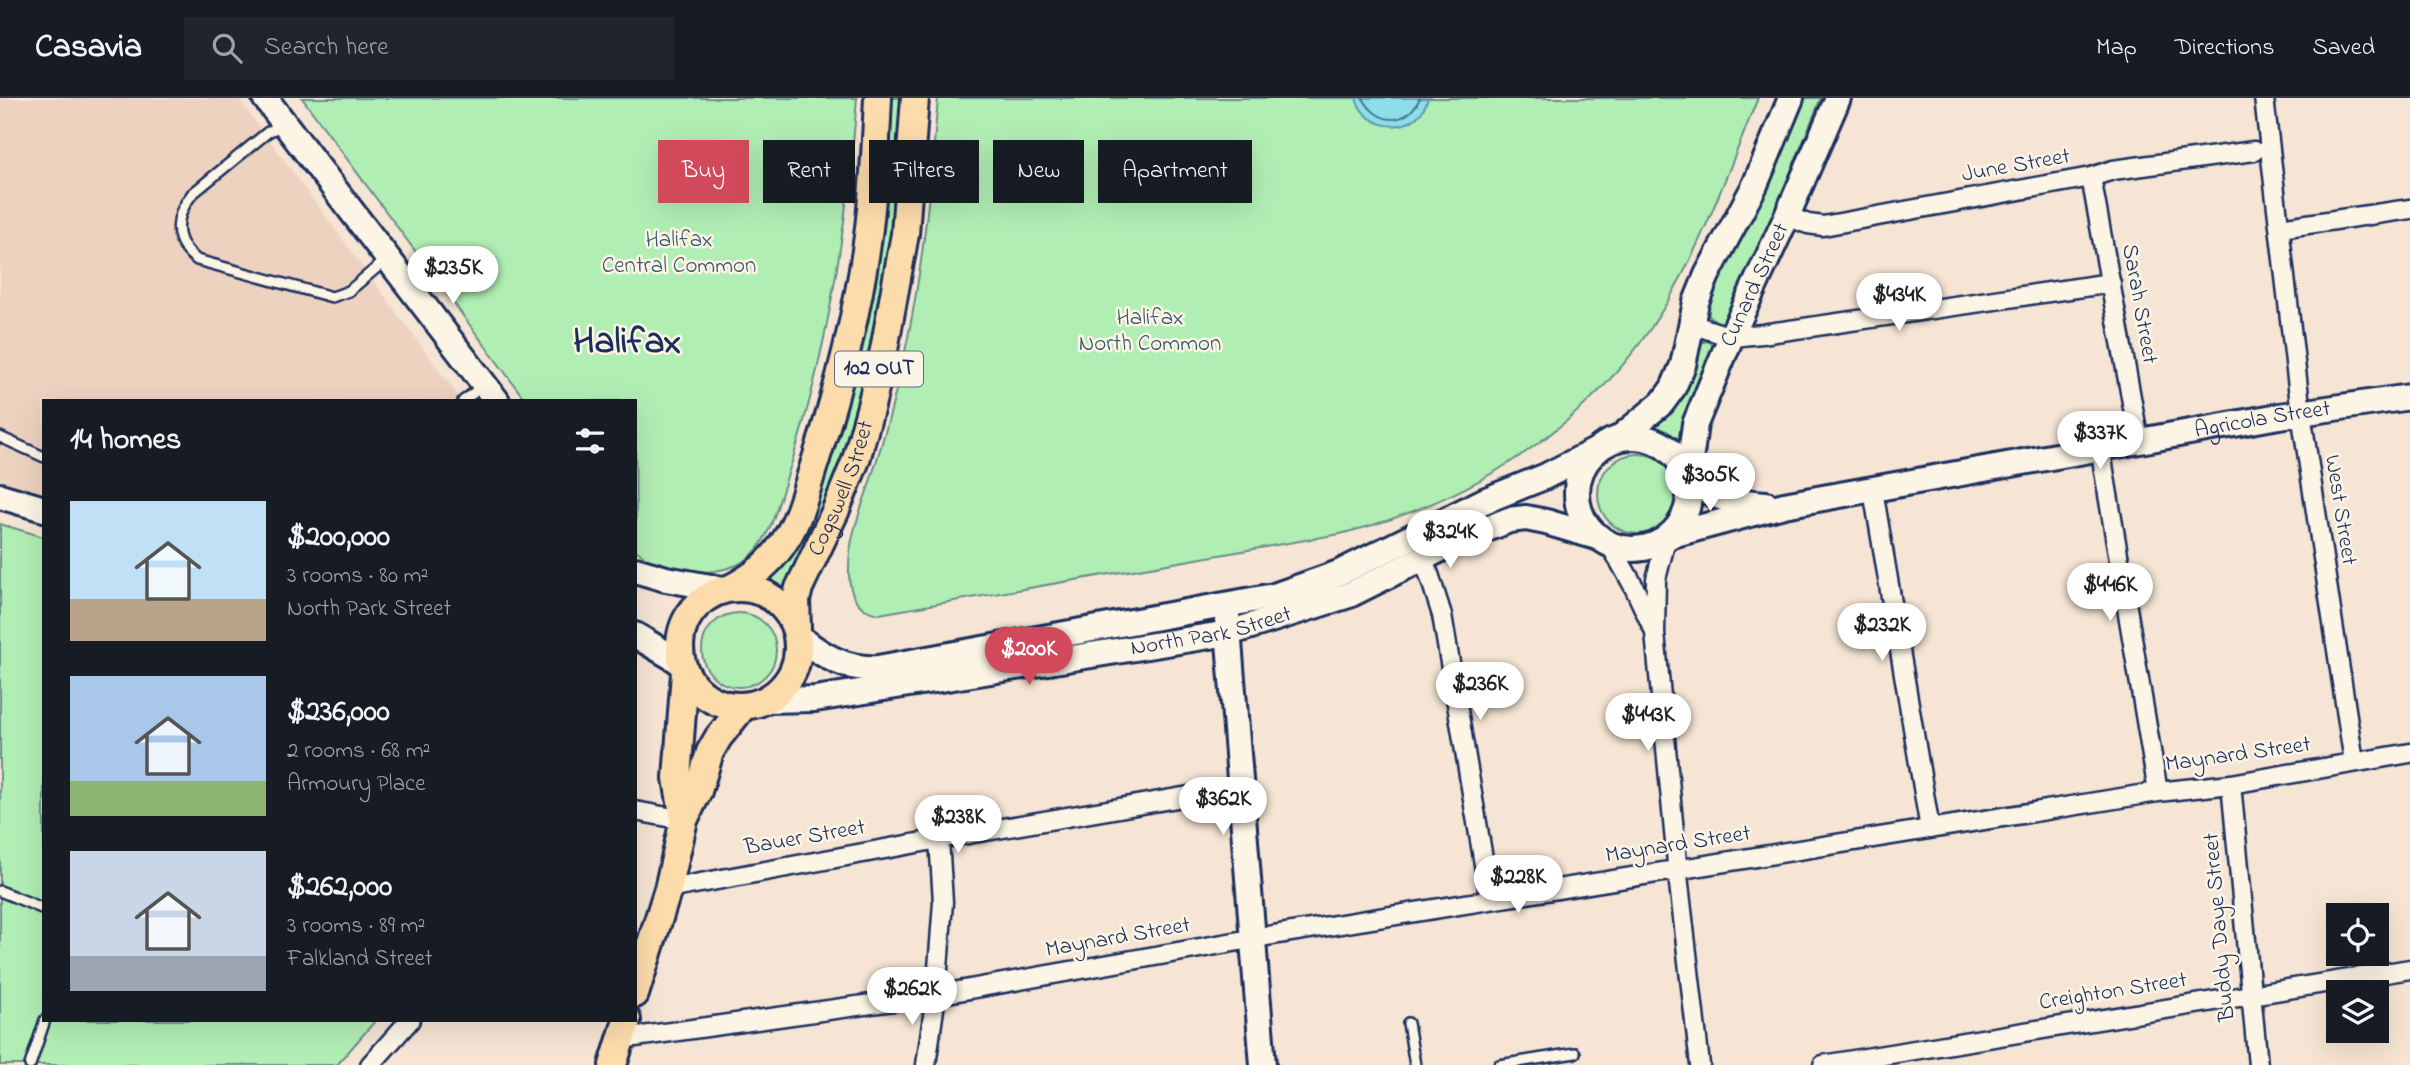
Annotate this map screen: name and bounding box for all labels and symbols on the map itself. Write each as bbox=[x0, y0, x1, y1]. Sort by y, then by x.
street label: June Street bbox=[1959, 140, 2073, 192]
street label: Cunard Street bbox=[1712, 217, 1798, 352]
park label: Halifax Central Common bbox=[602, 224, 756, 283]
street label: Sarah Street bbox=[2112, 241, 2166, 367]
pin: $235K bbox=[404, 246, 502, 306]
pin: $434K bbox=[1850, 274, 1948, 333]
park label: Halifax North Common bbox=[1079, 302, 1221, 361]
district label: Halifax bbox=[573, 316, 681, 370]
road number: 102 OUT bbox=[835, 352, 923, 386]
street label: Agricola Street bbox=[2192, 392, 2333, 447]
pin: $337K bbox=[2051, 412, 2149, 471]
street label: Cogswell Street bbox=[800, 417, 883, 562]
street label: West Street bbox=[2315, 452, 2365, 568]
pin: $305K bbox=[1661, 454, 1759, 513]
pin: $324K bbox=[1401, 510, 1499, 570]
pin: $446K bbox=[2061, 564, 2159, 623]
street label: North Park Street bbox=[1128, 598, 1296, 665]
pin: $232K bbox=[1833, 603, 1931, 663]
pin: $200K bbox=[980, 628, 1078, 687]
pin: $236K bbox=[1431, 662, 1529, 722]
pin: $443K bbox=[1599, 694, 1697, 753]
street label: Maynard Street bbox=[2163, 728, 2313, 784]
pin: $362K bbox=[1174, 778, 1272, 837]
pin: $238K bbox=[909, 796, 1007, 855]
street label: Bauer Street bbox=[741, 811, 868, 865]
street label: Maynard Street bbox=[1603, 817, 1754, 875]
street label: Buddy Daye Street bbox=[2195, 831, 2247, 1024]
pin: $228K bbox=[1469, 856, 1567, 915]
street label: Maynard Street bbox=[1043, 909, 1194, 969]
street label: Creighton Street bbox=[2037, 964, 2190, 1021]
pin: $262K bbox=[863, 968, 961, 1027]

